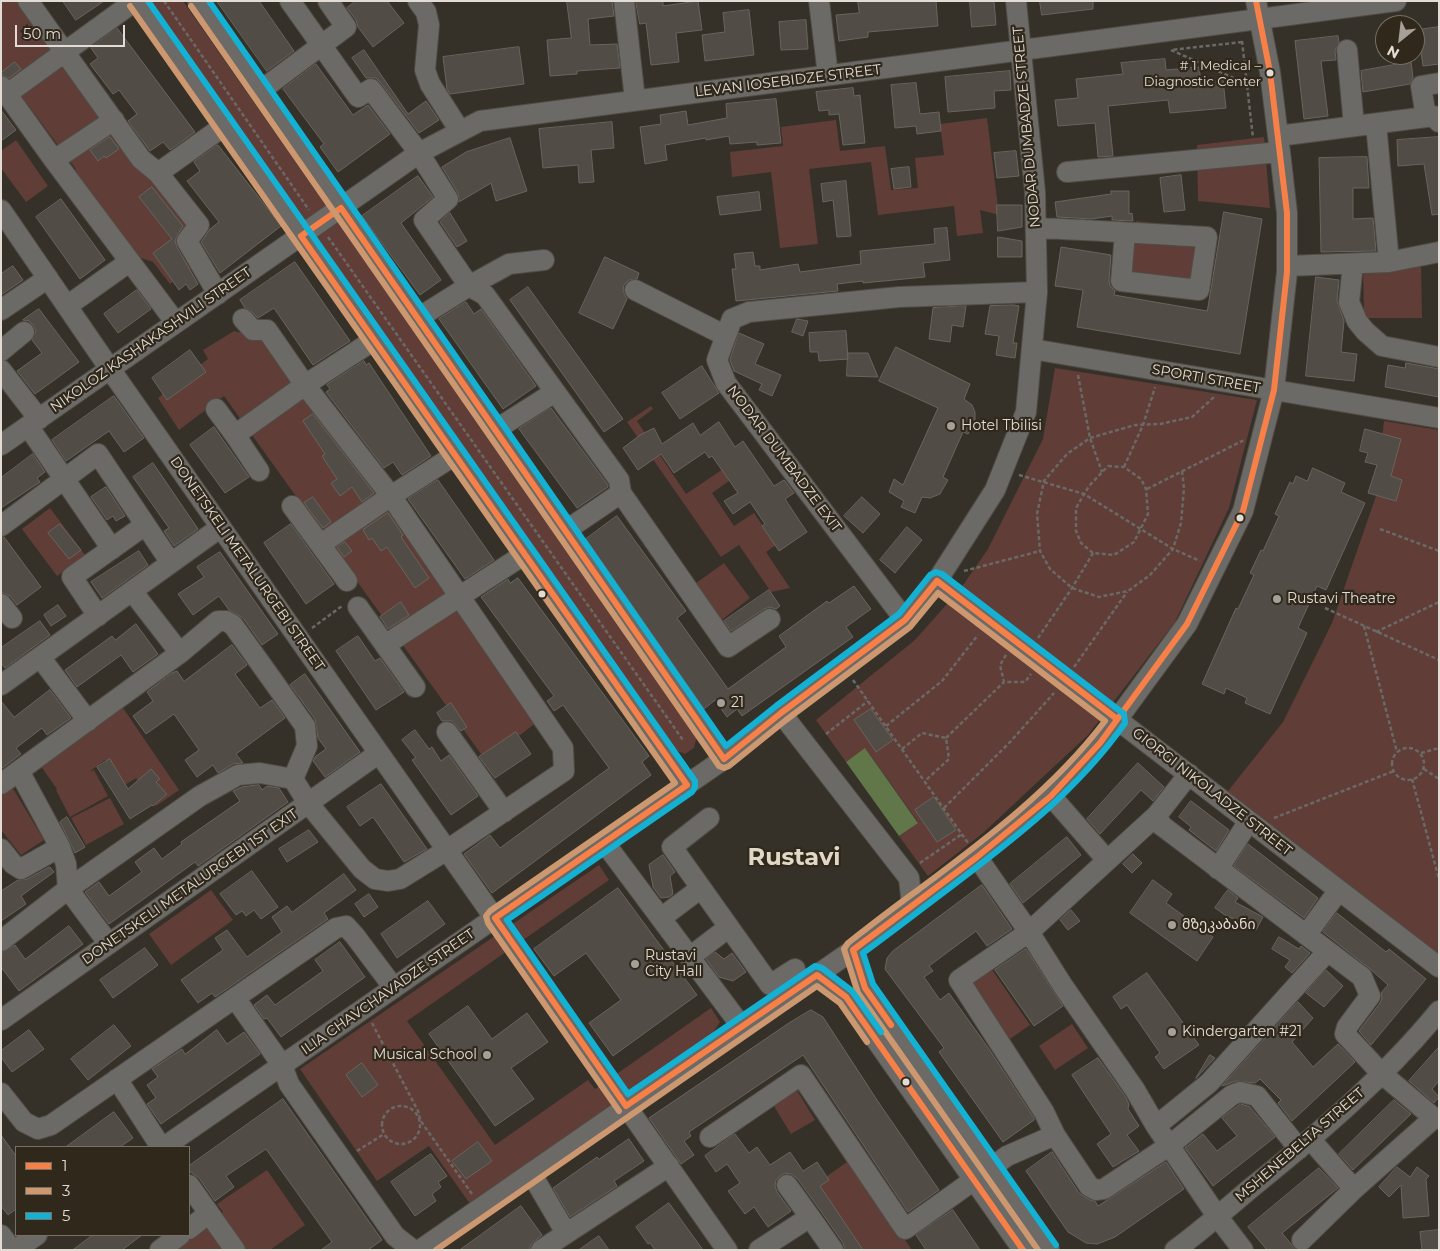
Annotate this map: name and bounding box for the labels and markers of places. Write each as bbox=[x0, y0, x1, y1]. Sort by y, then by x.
place label: # 1 Medical – Diagnostic Center bbox=[1144, 58, 1261, 89]
marker: # 1 Medical – Diagnostic Center bbox=[1265, 68, 1275, 78]
place label: Hotel Tbilisi bbox=[961, 418, 1042, 434]
marker: Hotel Tbilisi bbox=[945, 420, 957, 432]
unlabelled marker bbox=[1235, 513, 1245, 523]
unlabelled marker bbox=[537, 589, 547, 599]
place label: Rustavi Theatre bbox=[1287, 591, 1395, 607]
marker: Rustavi Theatre bbox=[1271, 593, 1283, 605]
place label: 21 bbox=[731, 695, 744, 711]
marker: 21 bbox=[715, 697, 727, 709]
place label: მზეკაბანი bbox=[1182, 917, 1256, 933]
marker: მზეკაბანი bbox=[1166, 919, 1178, 931]
place label: Rustavi City Hall bbox=[645, 948, 702, 980]
marker: Rustavi City Hall bbox=[629, 958, 641, 970]
place label: Kindergarten #21 bbox=[1182, 1024, 1302, 1040]
marker: Kindergarten #21 bbox=[1166, 1026, 1178, 1038]
place label: Musical School bbox=[373, 1047, 477, 1063]
marker: Musical School bbox=[481, 1049, 493, 1061]
unlabelled marker bbox=[901, 1077, 911, 1087]

